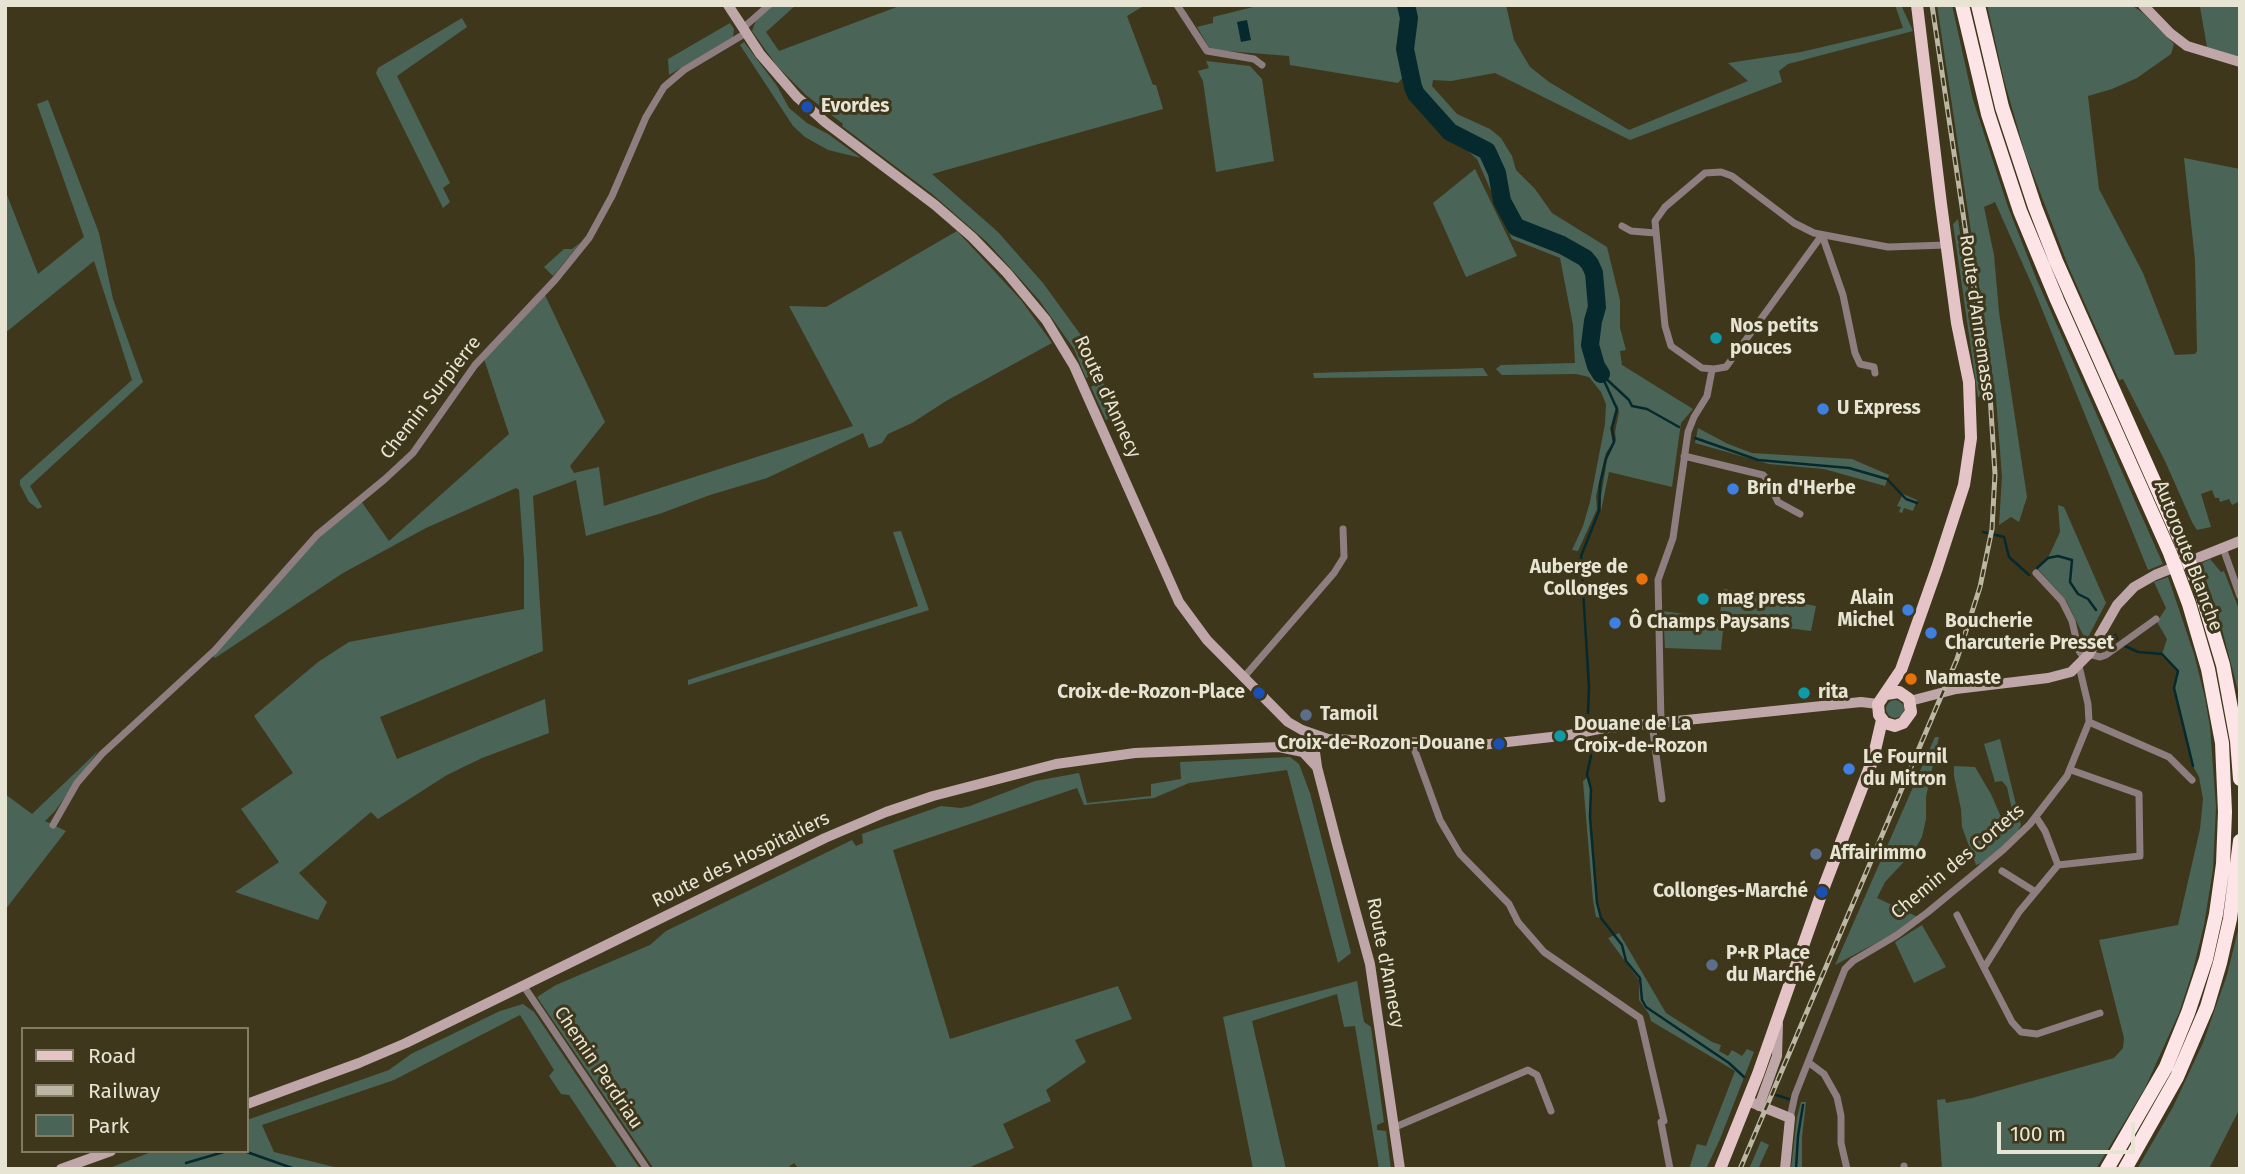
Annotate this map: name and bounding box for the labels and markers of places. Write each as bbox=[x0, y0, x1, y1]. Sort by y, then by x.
place label: Evordes bbox=[821, 96, 889, 118]
marker: Evordes bbox=[799, 99, 815, 115]
place label: Nos petits pouces bbox=[1730, 316, 1818, 360]
marker: Nos petits pouces bbox=[1708, 330, 1724, 346]
place label: U Express bbox=[1837, 398, 1921, 420]
marker: U Express bbox=[1815, 401, 1831, 417]
place label: Brin d'Herbe bbox=[1747, 478, 1856, 500]
marker: Brin d'Herbe bbox=[1725, 481, 1741, 497]
place label: Auberge de Collonges bbox=[1530, 557, 1628, 601]
marker: Auberge de Collonges bbox=[1634, 571, 1650, 587]
place label: mag press bbox=[1717, 588, 1805, 610]
place label: Alain Michel bbox=[1838, 588, 1894, 632]
marker: mag press bbox=[1695, 591, 1711, 607]
marker: Alain Michel bbox=[1900, 602, 1916, 618]
place label: Boucherie Charcuterie Presset bbox=[1945, 611, 2114, 655]
place label: Ô Champs Paysans bbox=[1629, 612, 1790, 634]
marker: Ô Champs Paysans bbox=[1607, 615, 1623, 631]
marker: Boucherie Charcuterie Presset bbox=[1923, 625, 1939, 641]
place label: Namaste bbox=[1925, 668, 2001, 690]
marker: Namaste bbox=[1903, 671, 1919, 687]
place label: Croix-de-Rozon-Place bbox=[1057, 682, 1245, 704]
place label: rita bbox=[1818, 682, 1848, 704]
marker: Croix-de-Rozon-Place bbox=[1251, 685, 1267, 701]
marker: rita bbox=[1796, 685, 1812, 701]
place label: Tamoil bbox=[1320, 704, 1378, 726]
marker: Tamoil bbox=[1298, 707, 1314, 723]
place label: Douane de La Croix-de-Rozon bbox=[1574, 714, 1708, 758]
marker: Douane de La Croix-de-Rozon bbox=[1552, 728, 1568, 744]
place label: Croix-de-Rozon-Douane bbox=[1277, 733, 1485, 755]
marker: Croix-de-Rozon-Douane bbox=[1491, 736, 1507, 752]
place label: Le Fournil du Mitron bbox=[1863, 747, 1947, 791]
marker: Le Fournil du Mitron bbox=[1841, 761, 1857, 777]
place label: Affairimmo bbox=[1830, 843, 1926, 865]
marker: Affairimmo bbox=[1808, 846, 1824, 862]
place label: Collonges-Marché bbox=[1653, 881, 1808, 903]
marker: Collonges-Marché bbox=[1814, 884, 1830, 900]
place label: P+R Place du Marché bbox=[1726, 943, 1816, 987]
marker: P+R Place du Marché bbox=[1704, 957, 1720, 973]

